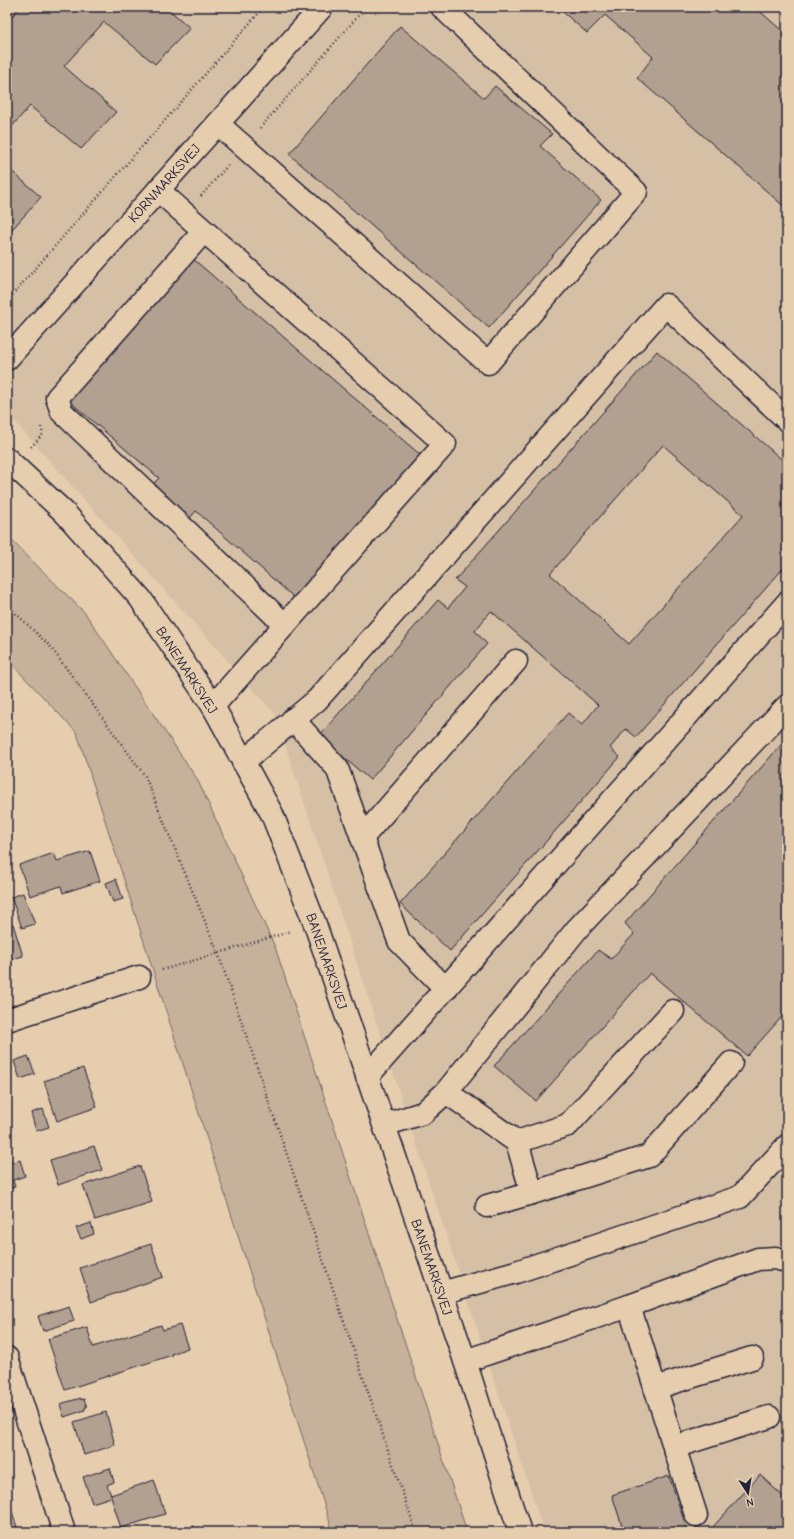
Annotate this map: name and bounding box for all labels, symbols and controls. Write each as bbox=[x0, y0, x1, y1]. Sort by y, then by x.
street label: KORNMARKSVEJ bbox=[125, 141, 204, 226]
street label: BANEMARKSVEJ bbox=[152, 623, 221, 717]
street label: BANEMARKSVEJ bbox=[302, 911, 351, 1011]
street label: BANEMARKSVEJ bbox=[407, 1217, 456, 1317]
north arrow bbox=[728, 1473, 768, 1513]
text: N bbox=[745, 1495, 755, 1509]

